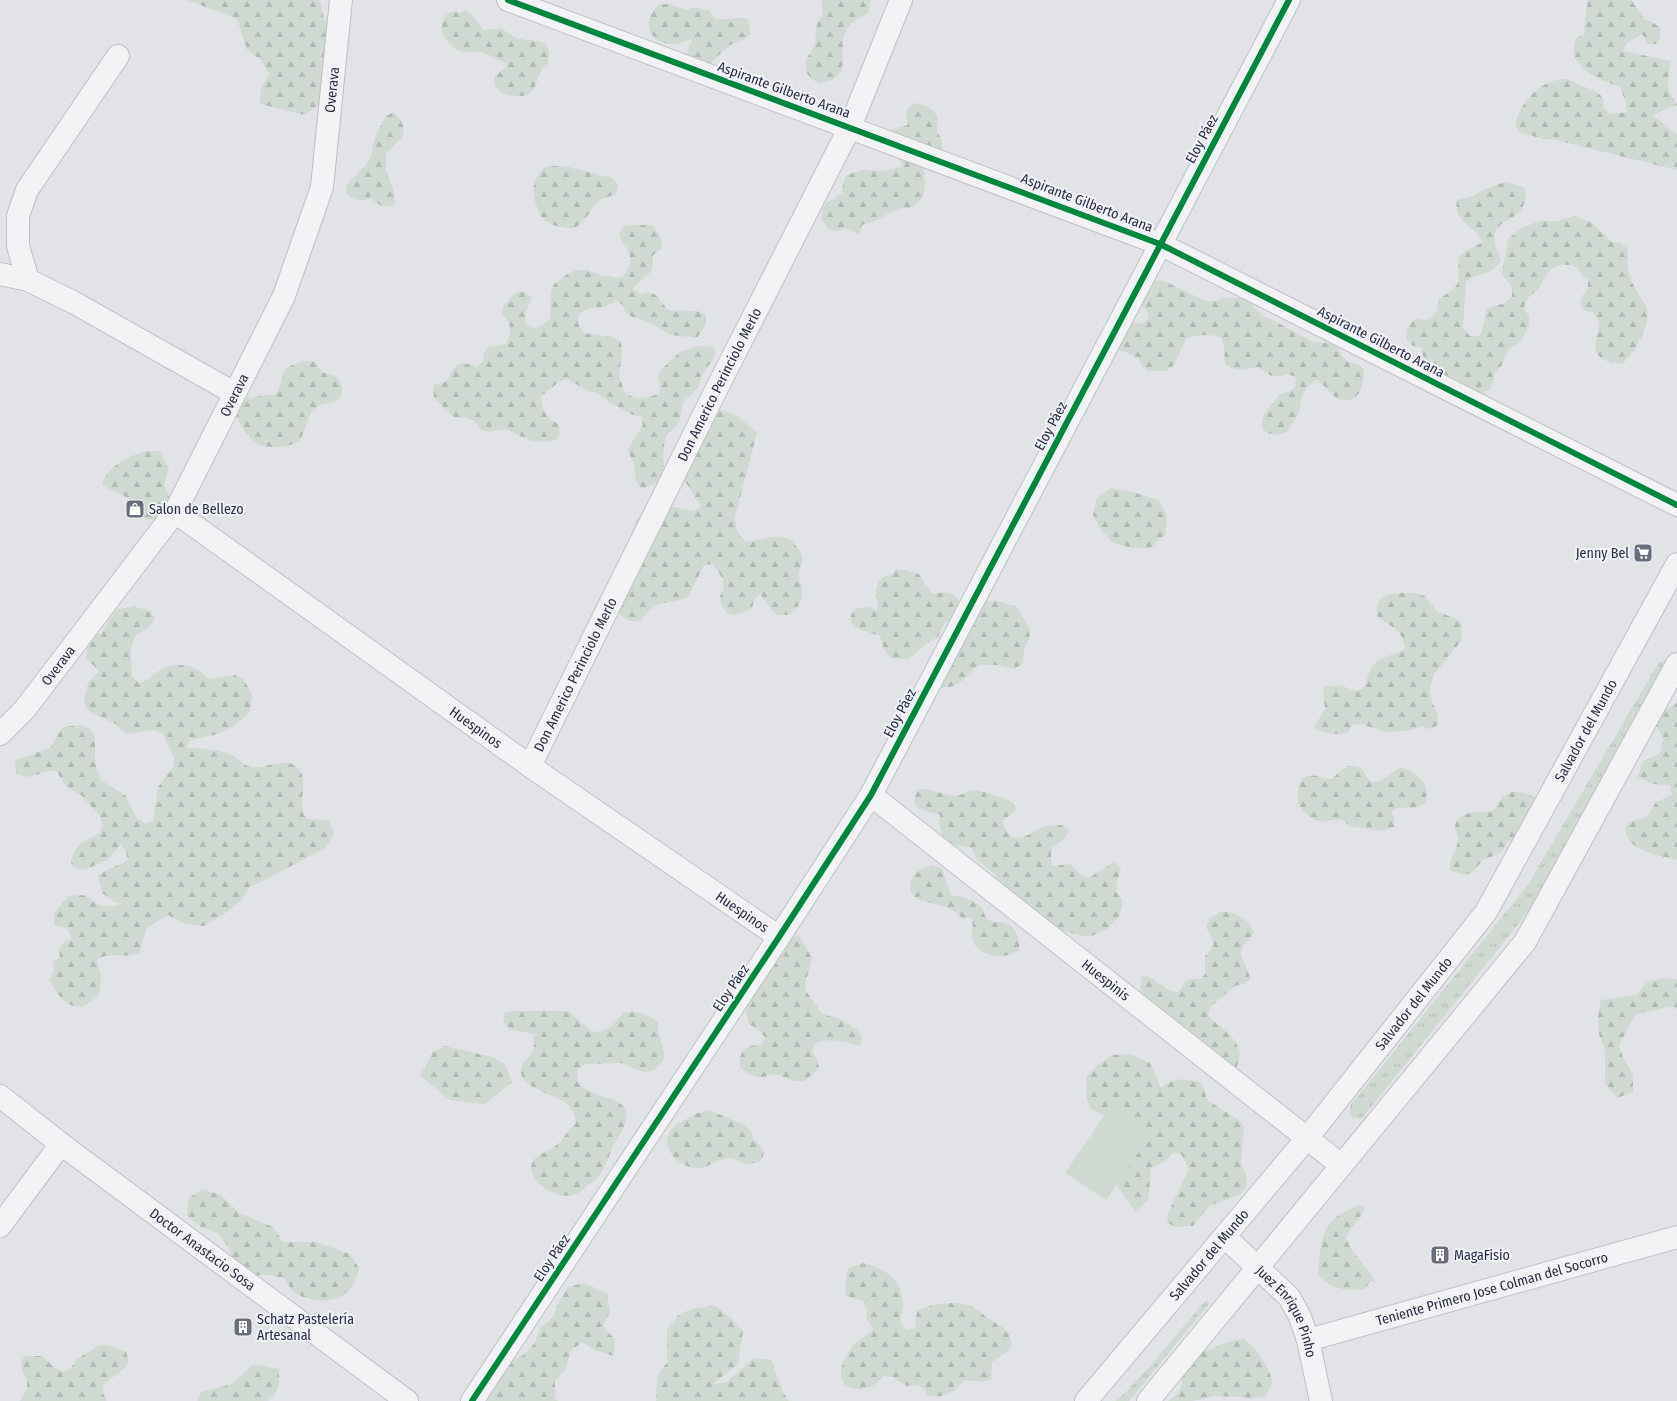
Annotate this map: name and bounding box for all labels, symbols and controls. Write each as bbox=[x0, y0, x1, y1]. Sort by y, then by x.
street label: Aspirante Gilberto Arana bbox=[715, 58, 853, 122]
street label: Overava bbox=[321, 66, 343, 114]
street label: Eloy Páez bbox=[1182, 111, 1222, 166]
street label: Aspirante Gilberto Arana bbox=[1019, 170, 1156, 236]
street label: Aspirante Gilberto Arana bbox=[1315, 303, 1447, 381]
street label: Don Americo Perinciolo Merlo bbox=[674, 305, 765, 464]
street label: Overava bbox=[216, 371, 252, 419]
street label: Eloy Páez bbox=[1031, 398, 1071, 453]
shop icon: Salon de Bellezo bbox=[124, 498, 146, 520]
place label: Salon de Bellezo bbox=[149, 501, 244, 518]
supermarket icon: Jenny Bel bbox=[1632, 542, 1654, 564]
place label: Jenny Bel bbox=[1576, 545, 1629, 562]
street label: Don Americo Perinciolo Merlo bbox=[530, 595, 620, 754]
street label: Overava bbox=[37, 642, 79, 689]
street label: Salvador del Mundo bbox=[1551, 676, 1621, 785]
street label: Eloy Páez bbox=[880, 685, 920, 740]
street label: Huespinos bbox=[446, 703, 505, 752]
street label: Huespinos bbox=[713, 888, 772, 936]
street label: Salvador del Mundo bbox=[1371, 954, 1456, 1054]
street label: Huespinis bbox=[1078, 956, 1133, 1004]
street label: Eloy Páez bbox=[709, 961, 753, 1015]
street label: Doctor Anastacio Sosa bbox=[146, 1204, 259, 1294]
street label: Salvador del Mundo bbox=[1166, 1206, 1252, 1304]
street label: Eloy Páez bbox=[530, 1231, 574, 1285]
building icon: MagaFisio bbox=[1429, 1244, 1451, 1266]
place label: MagaFisio bbox=[1454, 1247, 1510, 1264]
street label: Teniente Primero Jose Colman del Socorro bbox=[1374, 1248, 1610, 1329]
street label: Juez Enrique Pinho bbox=[1252, 1262, 1320, 1359]
place label: Schatz Pastelería Artesanal bbox=[257, 1311, 354, 1344]
building icon: Schatz Pastelería Artesanal bbox=[232, 1316, 254, 1338]

